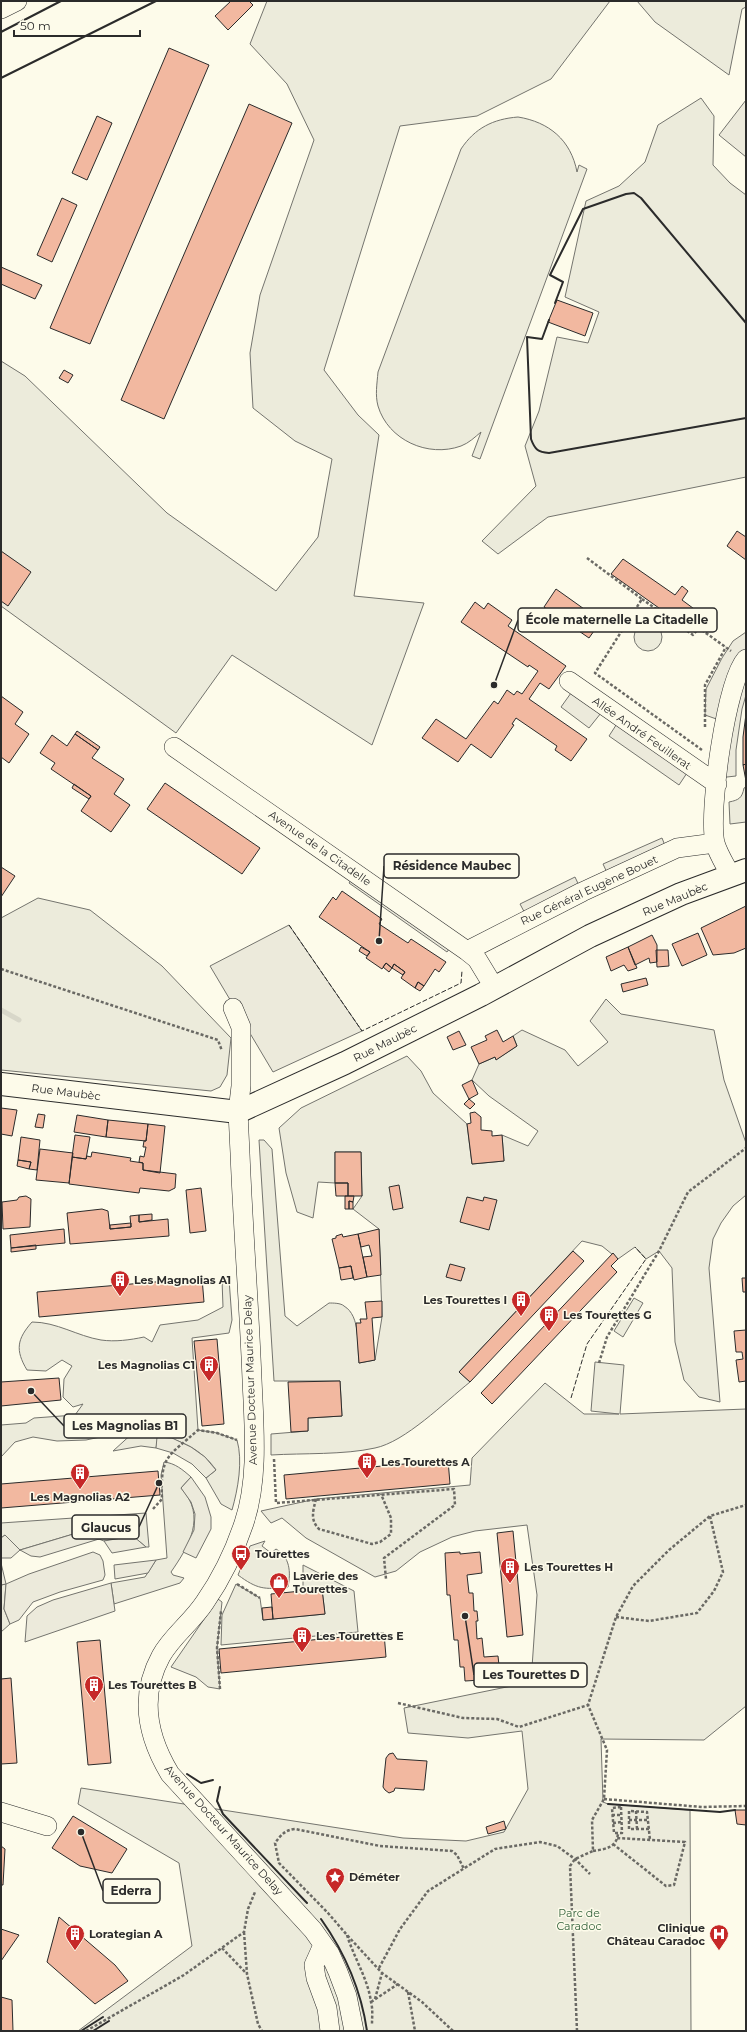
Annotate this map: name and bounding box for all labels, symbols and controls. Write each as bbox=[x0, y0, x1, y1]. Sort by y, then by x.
scale bar bbox=[14, 12, 140, 38]
text: 50 m bbox=[20, 18, 51, 33]
callout: École maternelle La Citadelle bbox=[518, 608, 717, 632]
text: École maternelle La Citadelle bbox=[526, 612, 709, 627]
street label: Allée André Feuillerat bbox=[590, 693, 695, 773]
street label: Avenue de la Citadelle bbox=[266, 807, 374, 889]
street label: Rue Général Eugène Bouet bbox=[518, 852, 660, 928]
callout: Résidence Maubec bbox=[384, 854, 519, 878]
text: Résidence Maubec bbox=[393, 858, 511, 873]
street label: Rue Maubèc bbox=[640, 879, 710, 919]
street label: Rue Maubèc bbox=[351, 1021, 419, 1065]
street label: Rue Maubèc bbox=[31, 1081, 101, 1103]
building icon: Les Magnolias A1 bbox=[109, 1269, 131, 1297]
place label: Les Magnolias A1 bbox=[134, 1273, 231, 1287]
building icon: Les Tourettes I bbox=[510, 1289, 532, 1317]
place label: Les Tourettes I bbox=[423, 1293, 507, 1307]
street label: Avenue Docteur Maurice Delay bbox=[240, 1295, 260, 1465]
building icon: Les Tourettes G bbox=[538, 1304, 560, 1332]
place label: Les Tourettes G bbox=[563, 1308, 652, 1322]
building icon: Les Magnolias C1 bbox=[198, 1354, 220, 1382]
place label: Les Magnolias C1 bbox=[98, 1358, 195, 1372]
callout: Les Magnolias B1 bbox=[64, 1414, 186, 1438]
text: Les Magnolias B1 bbox=[72, 1418, 178, 1433]
building icon: Les Tourettes A bbox=[356, 1451, 378, 1479]
place label: Les Tourettes A bbox=[381, 1455, 470, 1469]
building icon: Les Magnolias A2 bbox=[69, 1462, 91, 1490]
place label: Les Magnolias A2 bbox=[30, 1490, 130, 1504]
callout: Glaucus bbox=[72, 1515, 139, 1539]
text: Glaucus bbox=[81, 1520, 132, 1535]
bus stop icon: Tourettes bbox=[230, 1543, 252, 1571]
place label: Tourettes bbox=[255, 1547, 310, 1561]
building icon: Les Tourettes H bbox=[499, 1556, 521, 1584]
place label: Les Tourettes H bbox=[524, 1560, 613, 1574]
place label: Laverie des Tourettes bbox=[293, 1569, 358, 1596]
shop icon: Laverie des Tourettes bbox=[268, 1571, 290, 1599]
building icon: Les Tourettes E bbox=[291, 1625, 313, 1653]
place label: Les Tourettes E bbox=[316, 1629, 404, 1643]
callout: Les Tourettes D bbox=[474, 1663, 587, 1687]
text: Les Tourettes D bbox=[482, 1667, 580, 1682]
building icon: Les Tourettes B bbox=[83, 1674, 105, 1702]
place label: Les Tourettes B bbox=[108, 1678, 197, 1692]
street label: Avenue Docteur Maurice Delay bbox=[162, 1762, 286, 1898]
place icon: Déméter bbox=[324, 1866, 346, 1894]
place label: Déméter bbox=[349, 1870, 400, 1884]
callout: Ederra bbox=[103, 1879, 160, 1903]
text: Ederra bbox=[110, 1883, 152, 1898]
park label: Parc de Caradoc bbox=[556, 1906, 602, 1933]
place label: Clinique Château Caradoc bbox=[607, 1921, 705, 1948]
building icon: Lorategian A bbox=[64, 1923, 86, 1951]
hospital icon: Clinique Château Caradoc bbox=[708, 1923, 730, 1951]
place label: Lorategian A bbox=[89, 1927, 163, 1941]

